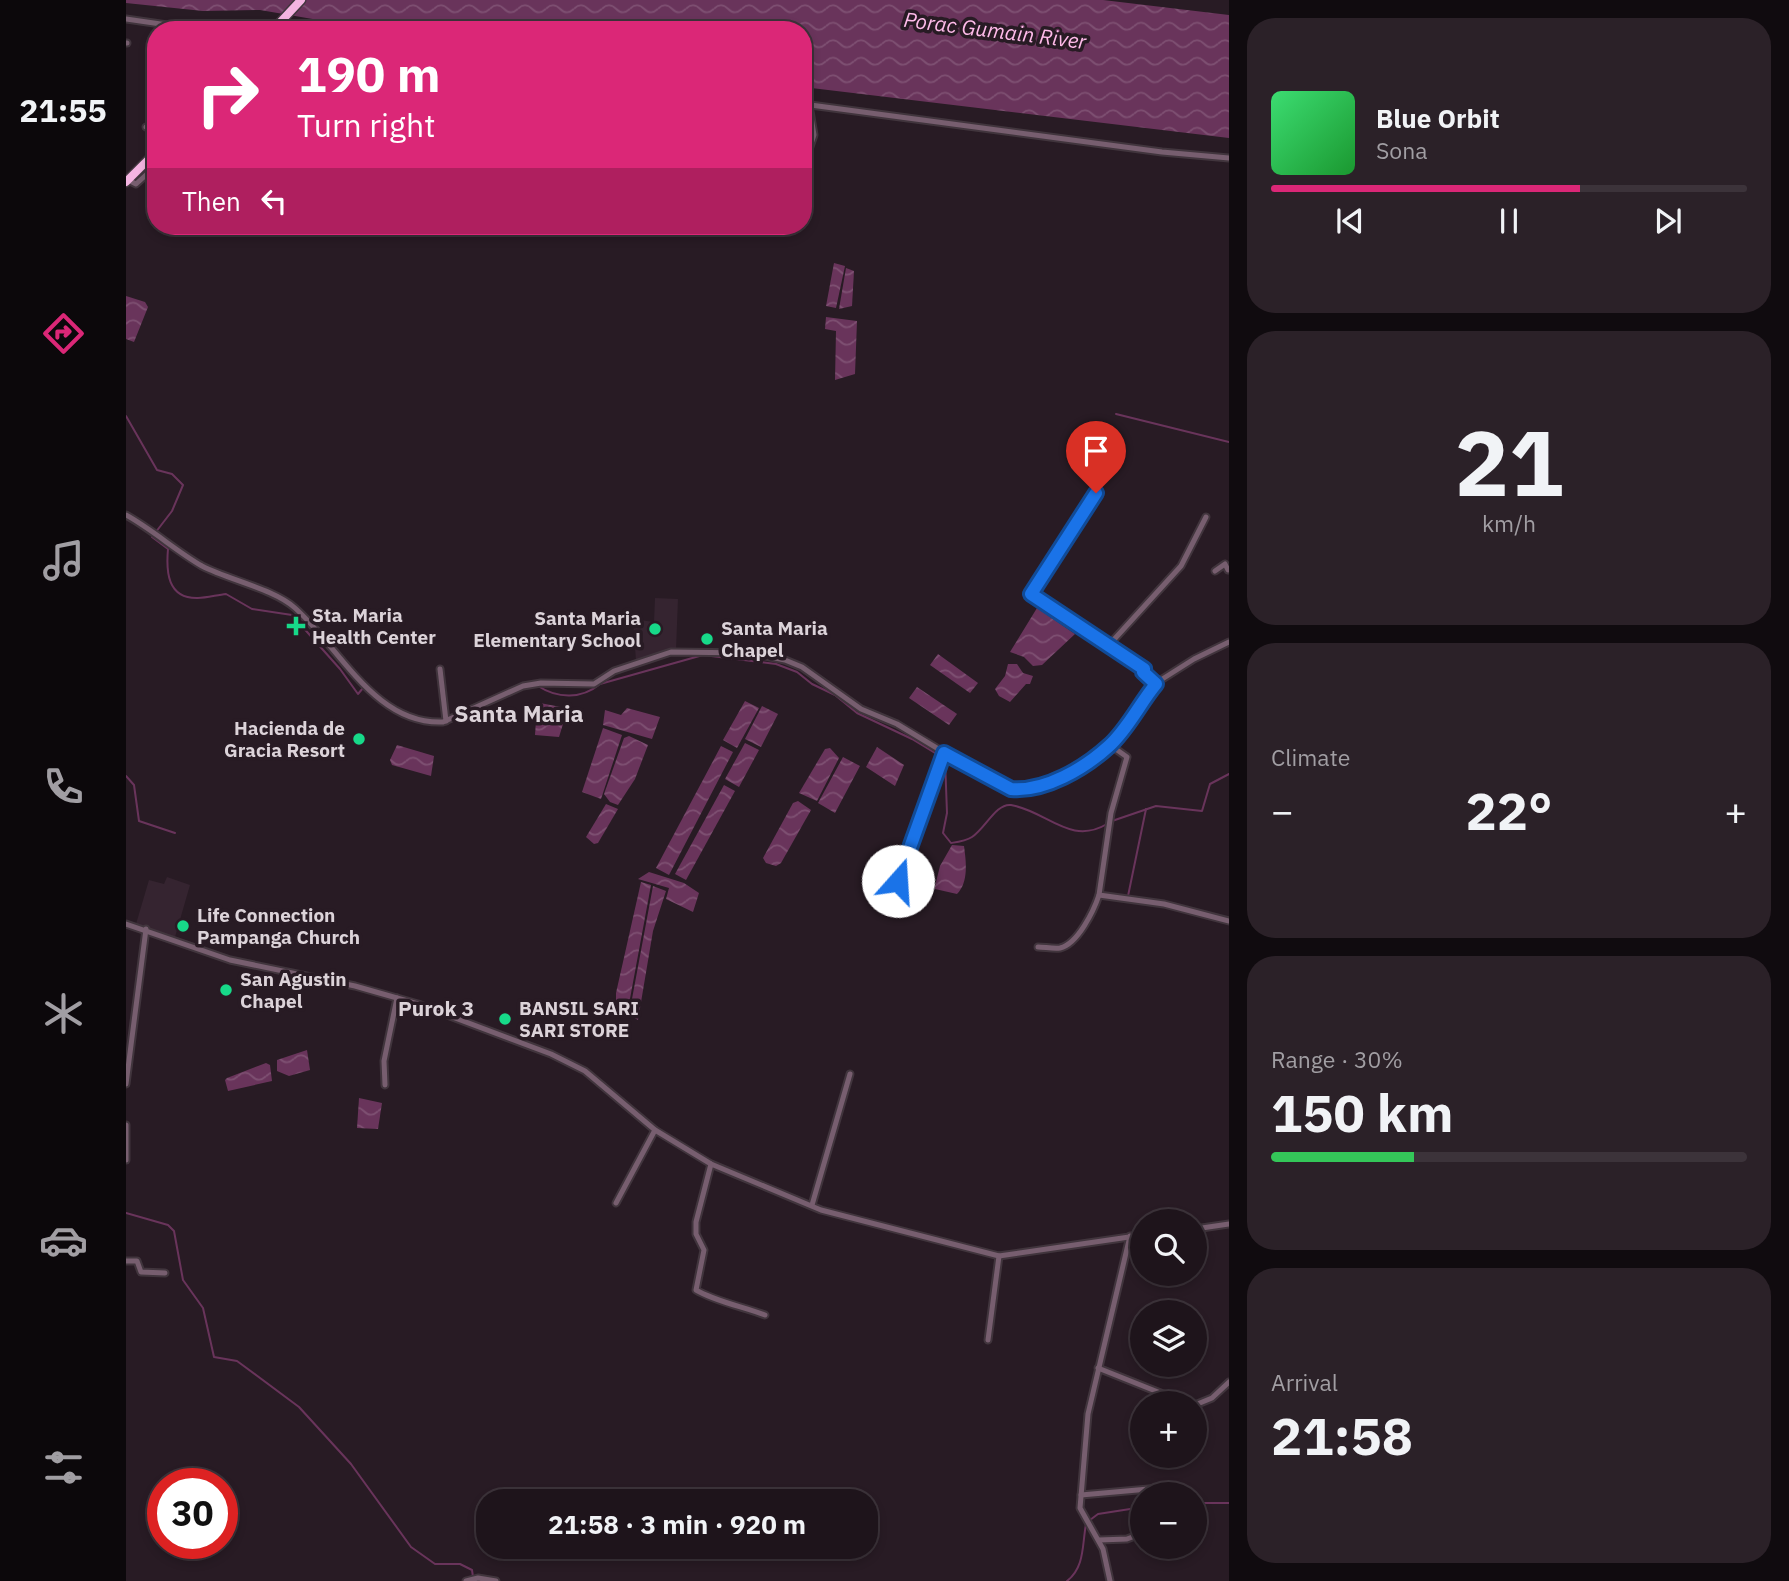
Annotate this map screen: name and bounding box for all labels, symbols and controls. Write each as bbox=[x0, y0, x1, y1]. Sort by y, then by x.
water label: Porac Gumain River bbox=[902, 5, 1089, 55]
text: 190 m bbox=[297, 42, 441, 105]
icon: right bbox=[182, 49, 273, 140]
text: 21:55 bbox=[19, 89, 107, 131]
text: Blue Orbit bbox=[1376, 101, 1500, 135]
text: Turn right bbox=[297, 104, 435, 146]
text: Sona bbox=[1376, 135, 1428, 165]
icon: left bbox=[255, 182, 293, 220]
text: Then bbox=[182, 184, 241, 218]
icon: previous bbox=[1331, 202, 1369, 240]
icon: pause bbox=[1490, 202, 1528, 240]
icon: next bbox=[1649, 202, 1687, 240]
icon: directions bbox=[39, 309, 88, 358]
text: 21 bbox=[1454, 403, 1564, 521]
pin bbox=[1066, 421, 1126, 493]
icon: arrive bbox=[1077, 432, 1115, 470]
text: km/h bbox=[1482, 508, 1536, 538]
icon: music bbox=[39, 536, 88, 585]
place label: Sta. Maria Health Center bbox=[312, 603, 436, 649]
place label: Santa Maria Elementary School bbox=[473, 606, 641, 652]
marker: Sta. Maria Health Center bbox=[286, 616, 306, 636]
place label: Santa Maria Chapel bbox=[721, 616, 828, 662]
marker: Santa Maria Elementary School bbox=[647, 621, 663, 637]
marker: Santa Maria Chapel bbox=[699, 631, 715, 647]
district label: Santa Maria bbox=[454, 698, 584, 728]
place label: Hacienda de Gracia Resort bbox=[224, 716, 345, 762]
marker: Hacienda de Gracia Resort bbox=[351, 731, 367, 747]
text: Climate bbox=[1271, 742, 1350, 772]
icon: phone bbox=[39, 762, 88, 811]
text: 22° bbox=[1466, 777, 1552, 844]
text: − bbox=[1271, 786, 1294, 835]
text: + bbox=[1724, 786, 1747, 835]
position arrow bbox=[861, 844, 935, 918]
place label: Life Connection Pampanga Church bbox=[197, 903, 360, 949]
marker: Life Connection Pampanga Church bbox=[175, 918, 191, 934]
place label: San Agustin Chapel bbox=[240, 967, 347, 1013]
marker: San Agustin Chapel bbox=[218, 982, 234, 998]
icon: climate bbox=[39, 989, 88, 1038]
district label: Purok 3 bbox=[398, 994, 474, 1022]
place label: BANSIL SARI SARI STORE bbox=[519, 996, 639, 1042]
marker: BANSIL SARI SARI STORE bbox=[497, 1011, 513, 1027]
text: Range · 30% bbox=[1271, 1044, 1403, 1074]
text: 150 km bbox=[1271, 1079, 1453, 1146]
map controls bbox=[1130, 1209, 1207, 1559]
button: search bbox=[1130, 1209, 1207, 1286]
icon: car bbox=[39, 1216, 88, 1265]
button: layers bbox=[1130, 1300, 1207, 1377]
text: Arrival bbox=[1271, 1367, 1338, 1397]
button: + bbox=[1130, 1391, 1207, 1468]
text: 21:58 bbox=[1271, 1402, 1413, 1469]
icon: filters bbox=[39, 1443, 88, 1492]
speed limit sign: 30 bbox=[147, 1468, 238, 1559]
button: − bbox=[1130, 1482, 1207, 1559]
text: 21:58 · 3 min · 920 m bbox=[548, 1507, 806, 1541]

